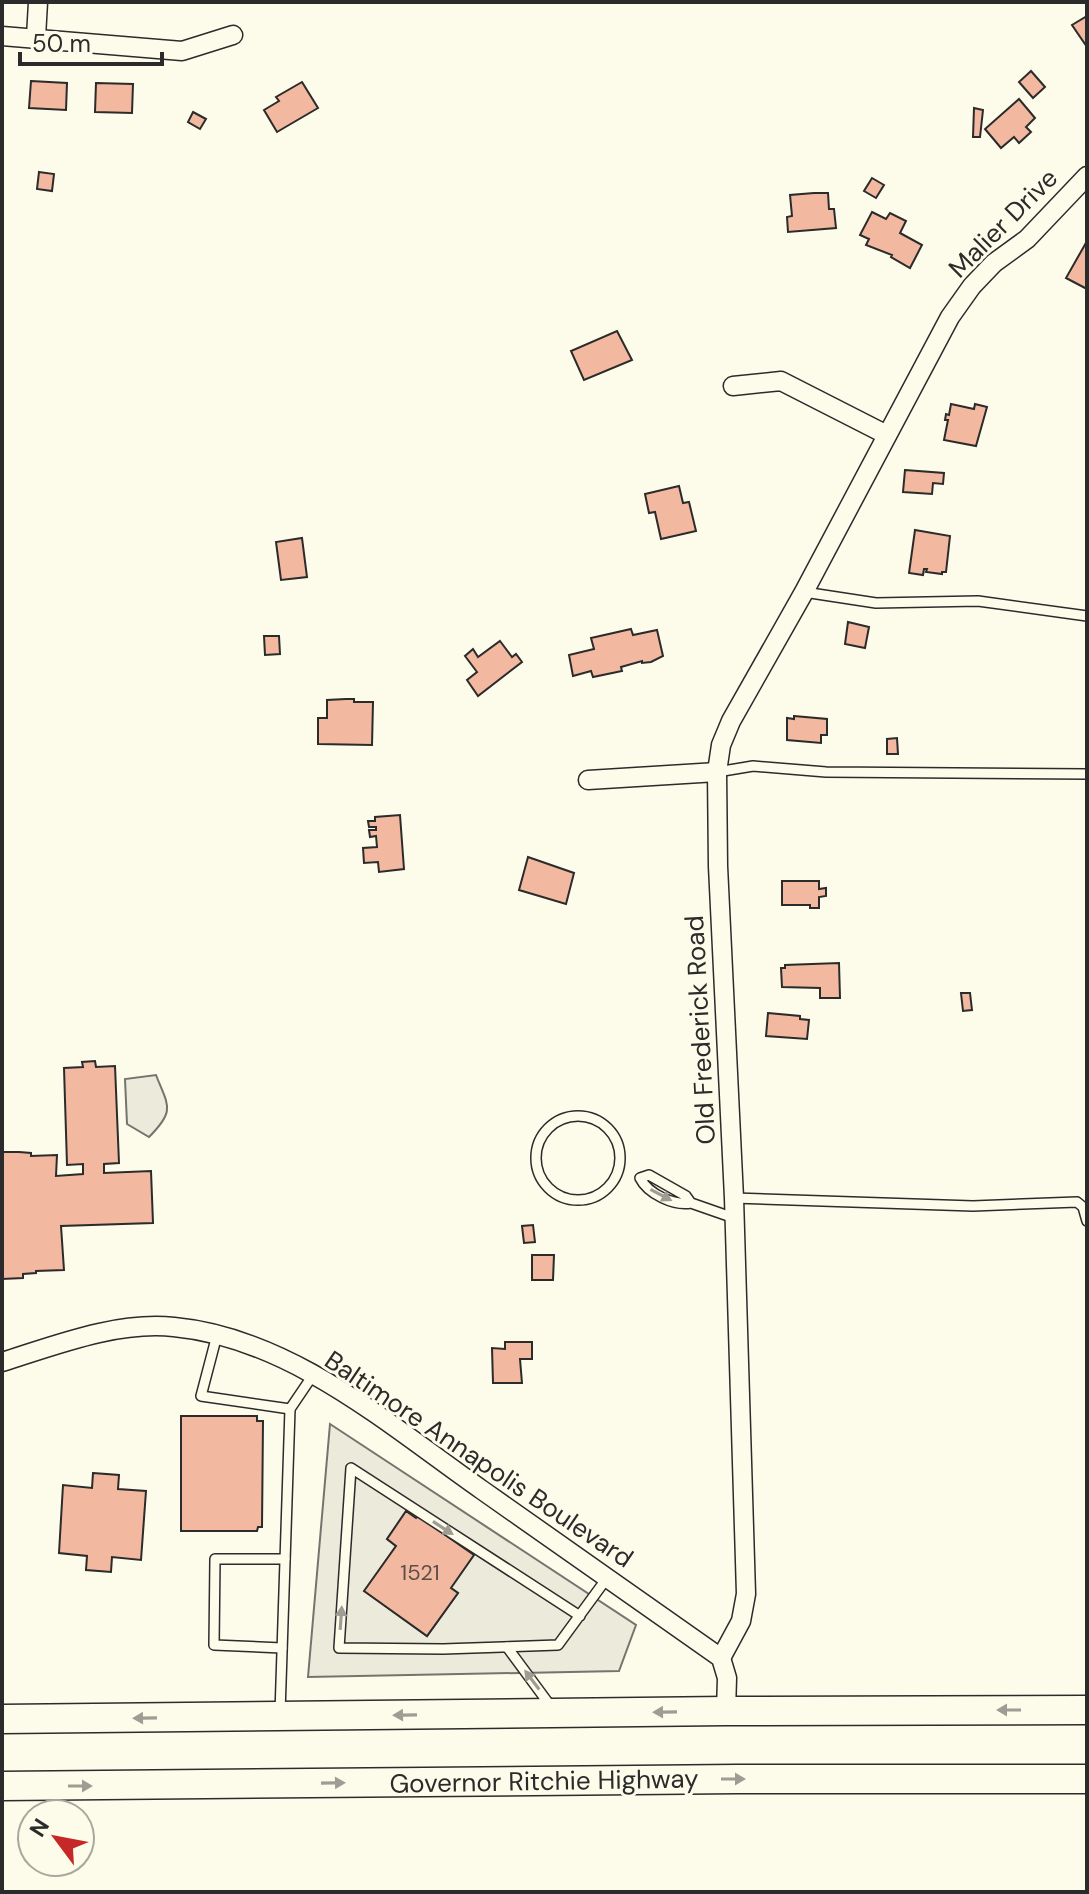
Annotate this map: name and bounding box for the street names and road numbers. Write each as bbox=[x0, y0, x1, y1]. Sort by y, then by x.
street label: Malier Drive bbox=[941, 161, 1065, 285]
street label: Old Frederick Road bbox=[677, 915, 723, 1145]
street label: Baltimore Annapolis Boulevard bbox=[318, 1343, 640, 1575]
street label: Governor Ritchie Highway bbox=[389, 1761, 699, 1801]

